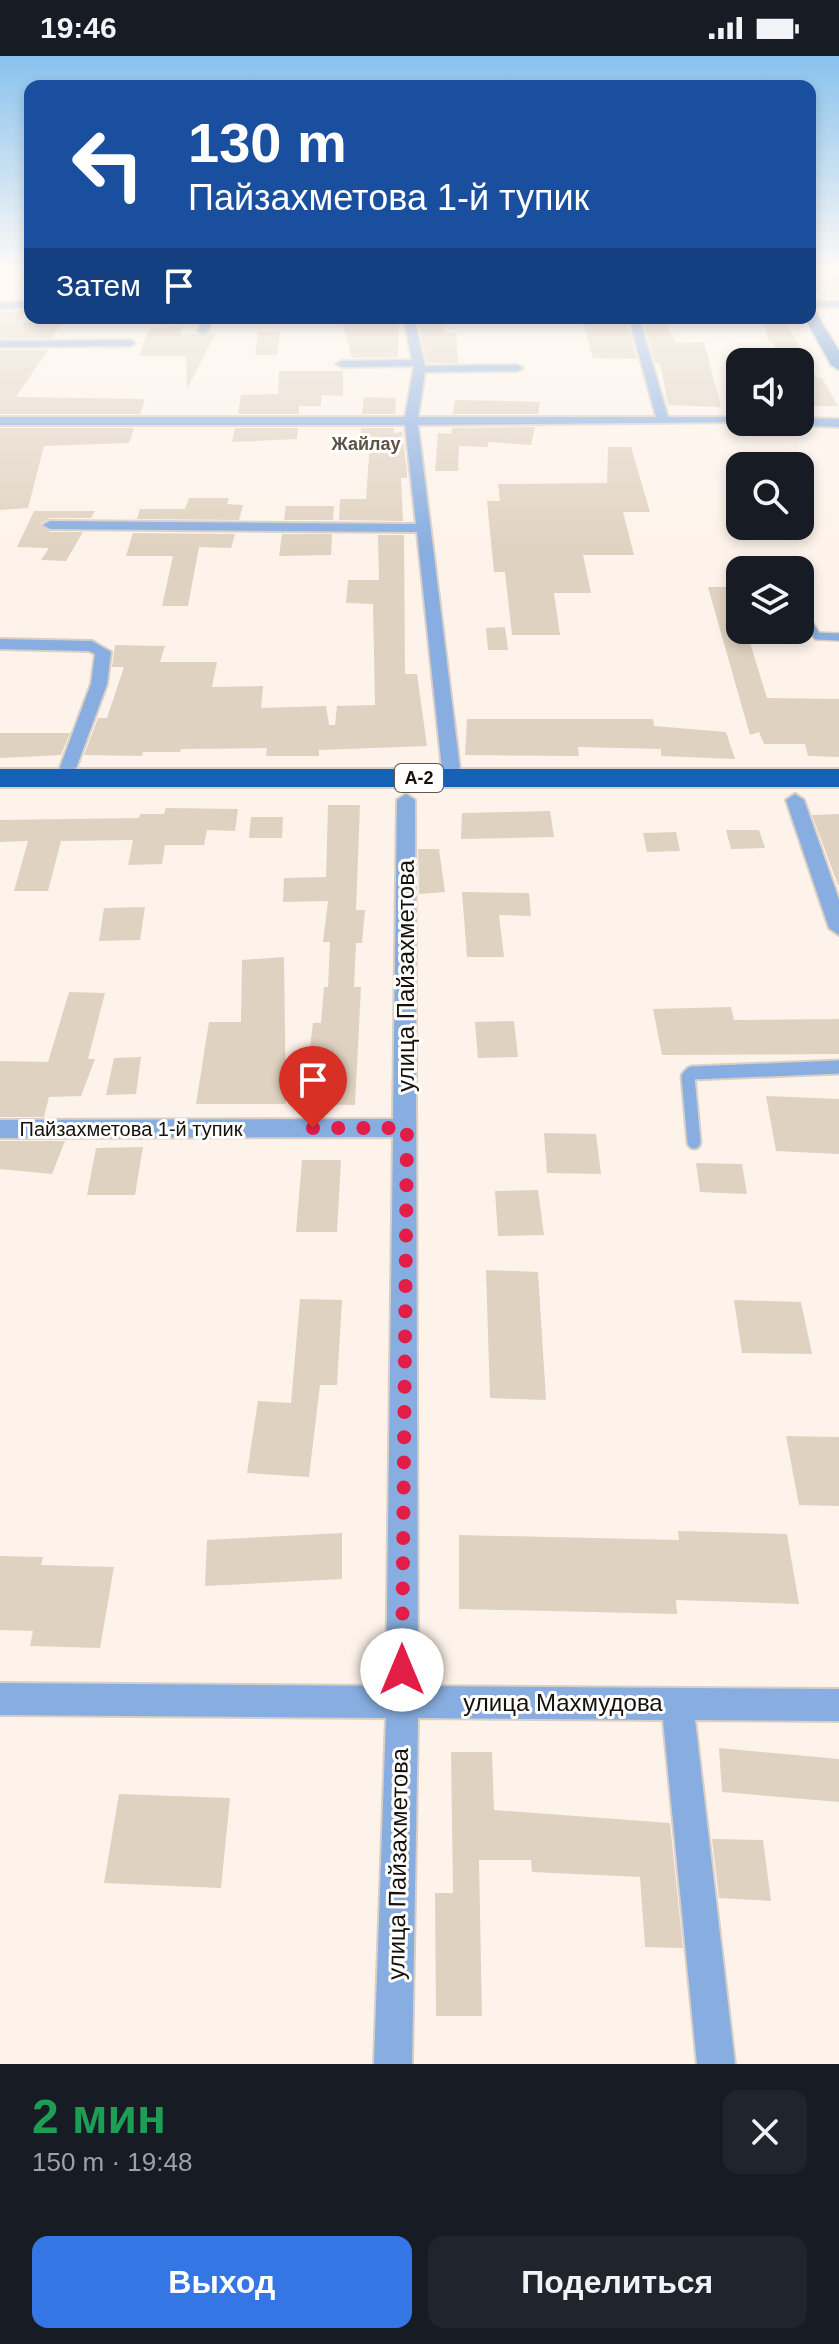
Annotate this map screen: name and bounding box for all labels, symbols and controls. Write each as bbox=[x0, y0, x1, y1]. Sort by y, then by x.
text: 19:46 bbox=[40, 11, 117, 44]
text: 130 m bbox=[188, 111, 347, 174]
icon: left bbox=[56, 112, 160, 216]
text: Пайзахметова 1-й тупик bbox=[188, 177, 589, 218]
icon: arrive bbox=[157, 264, 201, 308]
text: Затем bbox=[56, 269, 141, 302]
map controls bbox=[726, 348, 814, 644]
button: sound bbox=[726, 348, 814, 436]
district label: Жайлау bbox=[330, 434, 401, 454]
button: search bbox=[726, 452, 814, 540]
button: layers bbox=[726, 556, 814, 644]
road number: A-2 bbox=[395, 764, 443, 792]
street label: улица Пайзахметова bbox=[392, 859, 419, 1092]
pin bbox=[279, 1046, 347, 1128]
icon: arrive bbox=[291, 1058, 335, 1102]
street label: Пайзахметова 1-й тупик bbox=[20, 1118, 243, 1140]
position arrow bbox=[360, 1628, 444, 1712]
street label: улица Махмудова bbox=[463, 1689, 663, 1716]
street label: улица Пайзахметова bbox=[382, 1747, 413, 1980]
text: 2 мин bbox=[32, 2090, 166, 2143]
button: close bbox=[723, 2090, 807, 2174]
text: 150 m · 19:48 bbox=[32, 2147, 192, 2177]
button: Выход bbox=[32, 2236, 412, 2328]
button: Поделиться bbox=[428, 2236, 807, 2328]

